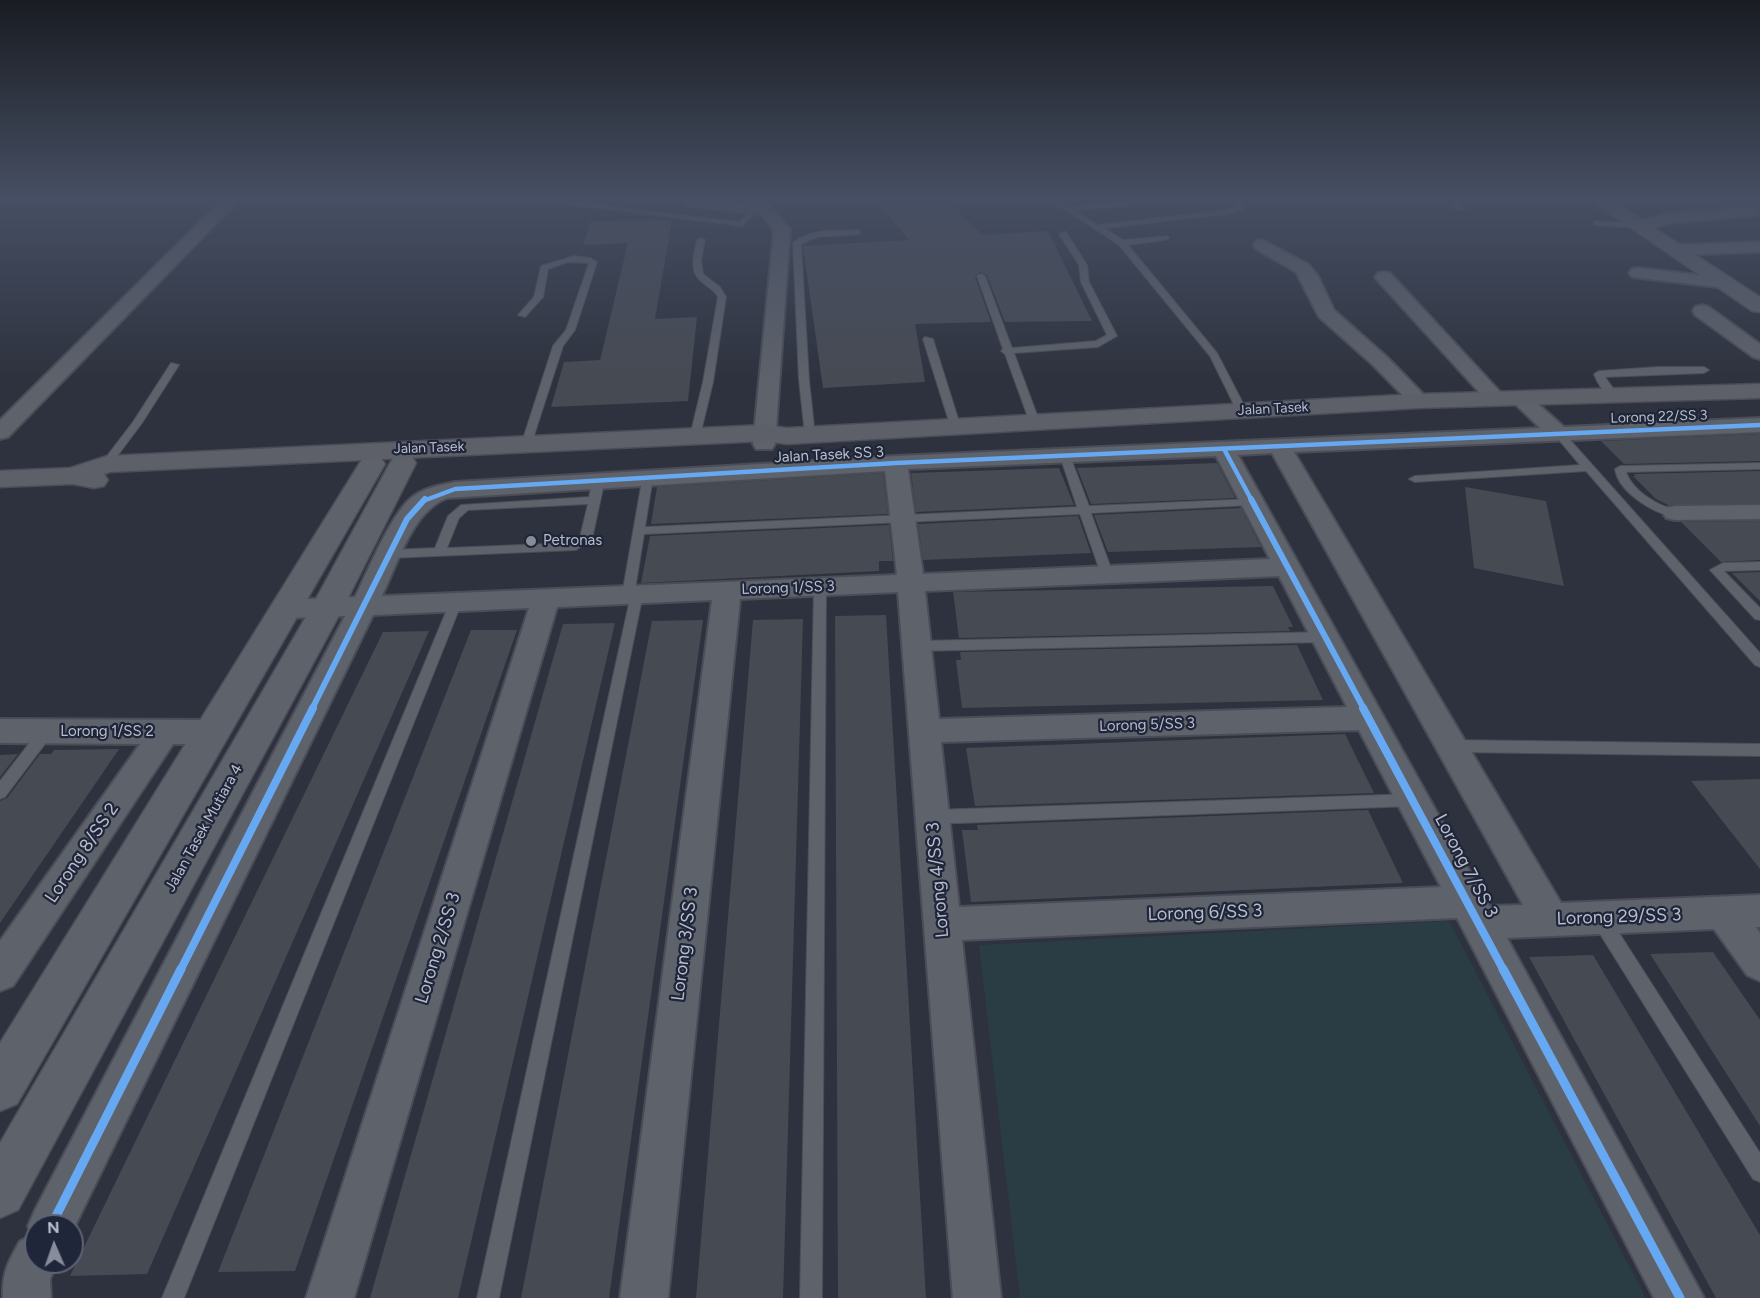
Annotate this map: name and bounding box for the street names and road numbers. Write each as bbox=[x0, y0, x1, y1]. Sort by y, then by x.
street label: Jalan Tasek bbox=[1237, 399, 1309, 419]
street label: Lorong 22/SS 3 bbox=[1610, 407, 1708, 427]
street label: Jalan Tasek bbox=[393, 438, 465, 458]
street label: Jalan Tasek SS 3 bbox=[774, 443, 884, 467]
street label: Lorong 1/SS 3 bbox=[741, 577, 835, 599]
street label: Lorong 5/SS 3 bbox=[1099, 714, 1195, 736]
street label: Lorong 1/SS 2 bbox=[60, 723, 154, 741]
street label: Jalan Tasek Mutiara 4 bbox=[161, 761, 247, 895]
street label: Lorong 8/SS 2 bbox=[41, 799, 123, 907]
street label: Lorong 7/SS 3 bbox=[1430, 810, 1502, 922]
street label: Lorong 4/SS 3 bbox=[922, 821, 954, 939]
street label: Lorong 3/SS 3 bbox=[667, 886, 703, 1002]
street label: Lorong 2/SS 3 bbox=[411, 890, 465, 1006]
street label: Lorong 6/SS 3 bbox=[1147, 900, 1263, 926]
street label: Lorong 29/SS 3 bbox=[1556, 904, 1682, 930]

